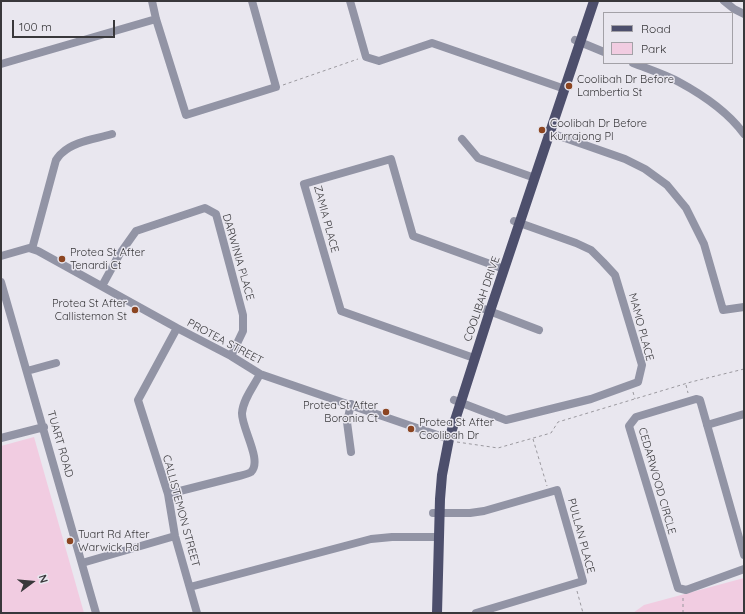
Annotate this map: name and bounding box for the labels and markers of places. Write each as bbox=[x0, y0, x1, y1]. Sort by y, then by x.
place label: Coolibah Dr Before Lambertia St bbox=[577, 73, 674, 99]
marker: Coolibah Dr Before Lambertia St bbox=[564, 81, 574, 91]
place label: Coolibah Dr Before Kurrajong Pl bbox=[550, 117, 647, 143]
marker: Coolibah Dr Before Kurrajong Pl bbox=[537, 125, 547, 135]
place label: Protea St After Tenardi Ct bbox=[70, 246, 145, 272]
marker: Protea St After Tenardi Ct bbox=[57, 254, 67, 264]
place label: Protea St After Callistemon St bbox=[52, 297, 127, 323]
marker: Protea St After Callistemon St bbox=[130, 305, 140, 315]
place label: Protea St After Boronia Ct bbox=[303, 399, 378, 425]
marker: Protea St After Boronia Ct bbox=[381, 407, 391, 417]
place label: Protea St After Coolibah Dr bbox=[419, 416, 494, 442]
marker: Protea St After Coolibah Dr bbox=[406, 424, 416, 434]
place label: Tuart Rd After Warwick Rd bbox=[78, 528, 149, 554]
marker: Tuart Rd After Warwick Rd bbox=[65, 536, 75, 546]

